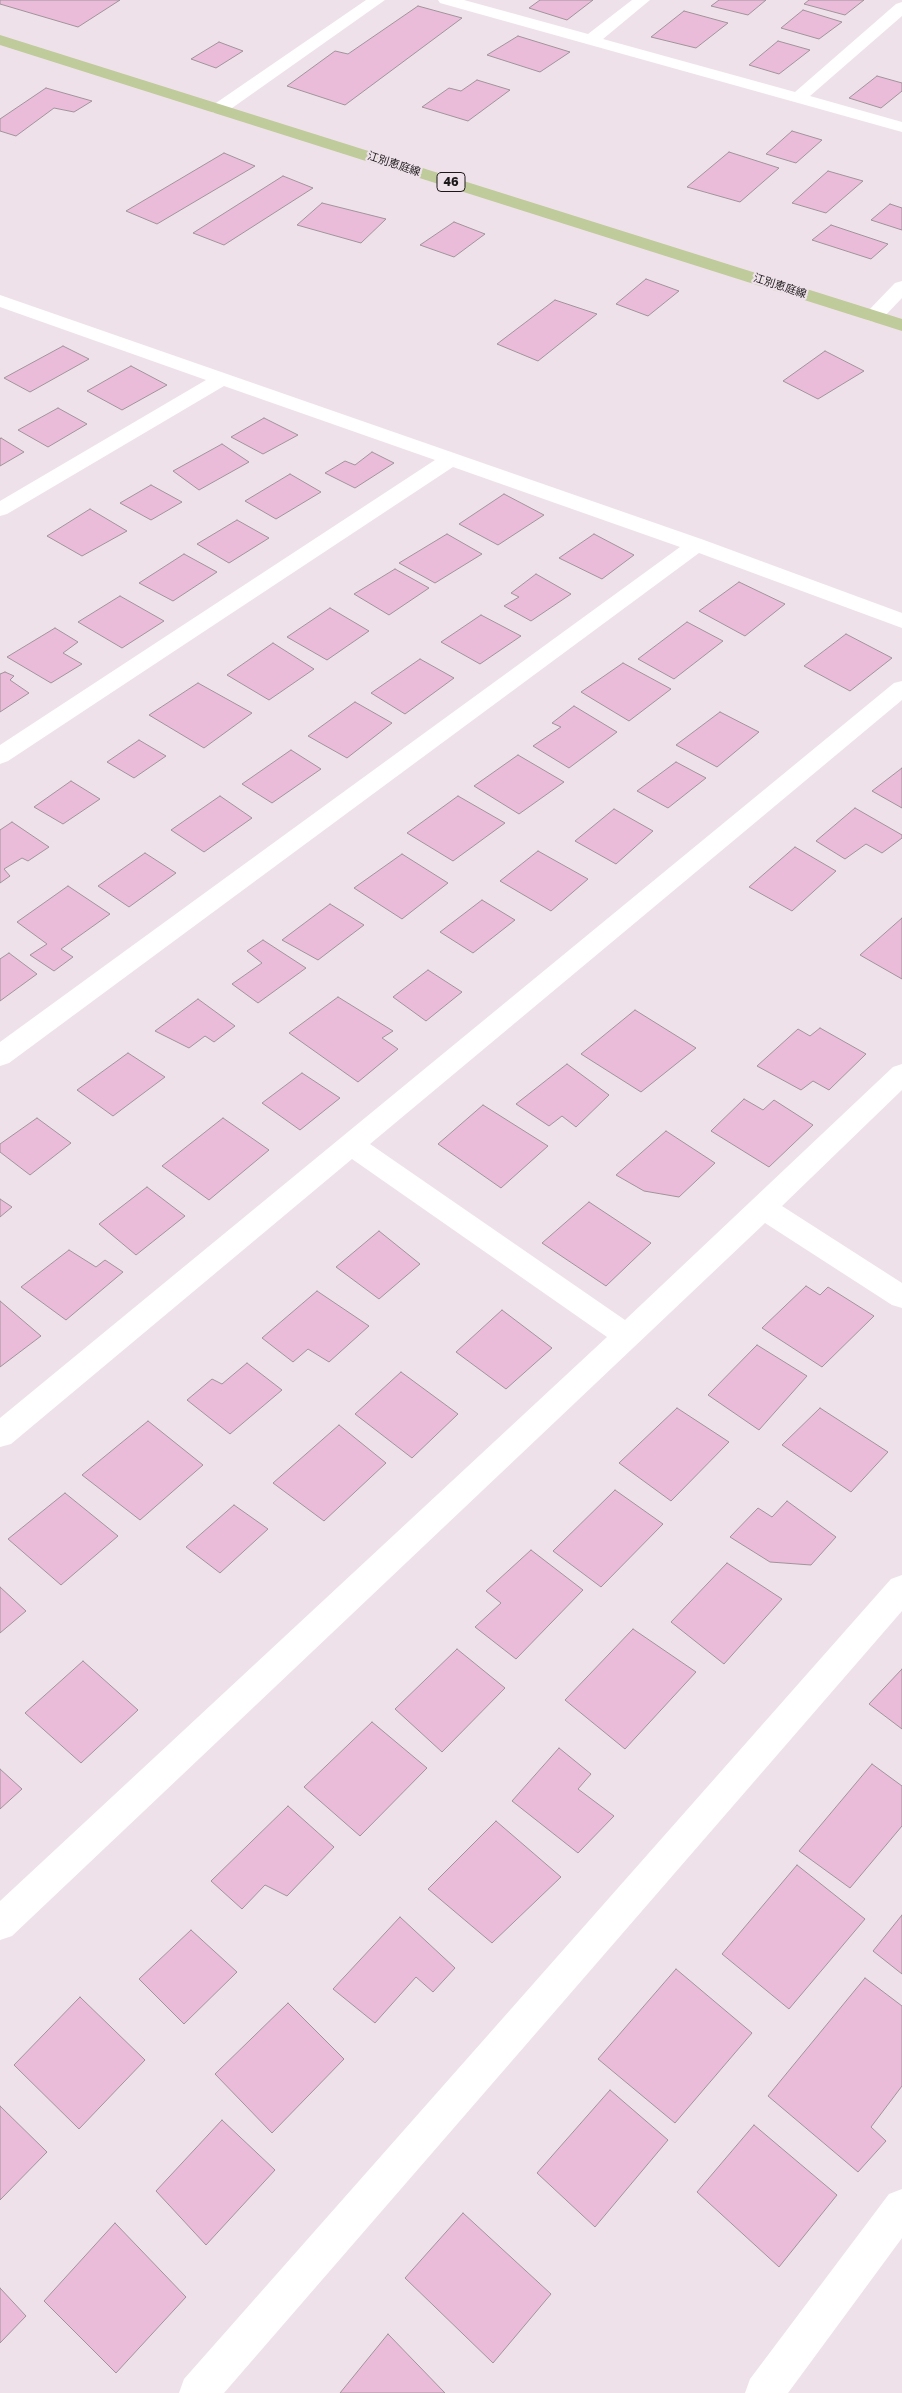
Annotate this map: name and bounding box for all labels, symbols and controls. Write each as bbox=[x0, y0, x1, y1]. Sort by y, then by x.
street label: 江別恵庭線 bbox=[366, 149, 422, 179]
road number: 46 bbox=[437, 172, 465, 192]
street label: 江別恵庭線 bbox=[752, 271, 808, 301]

